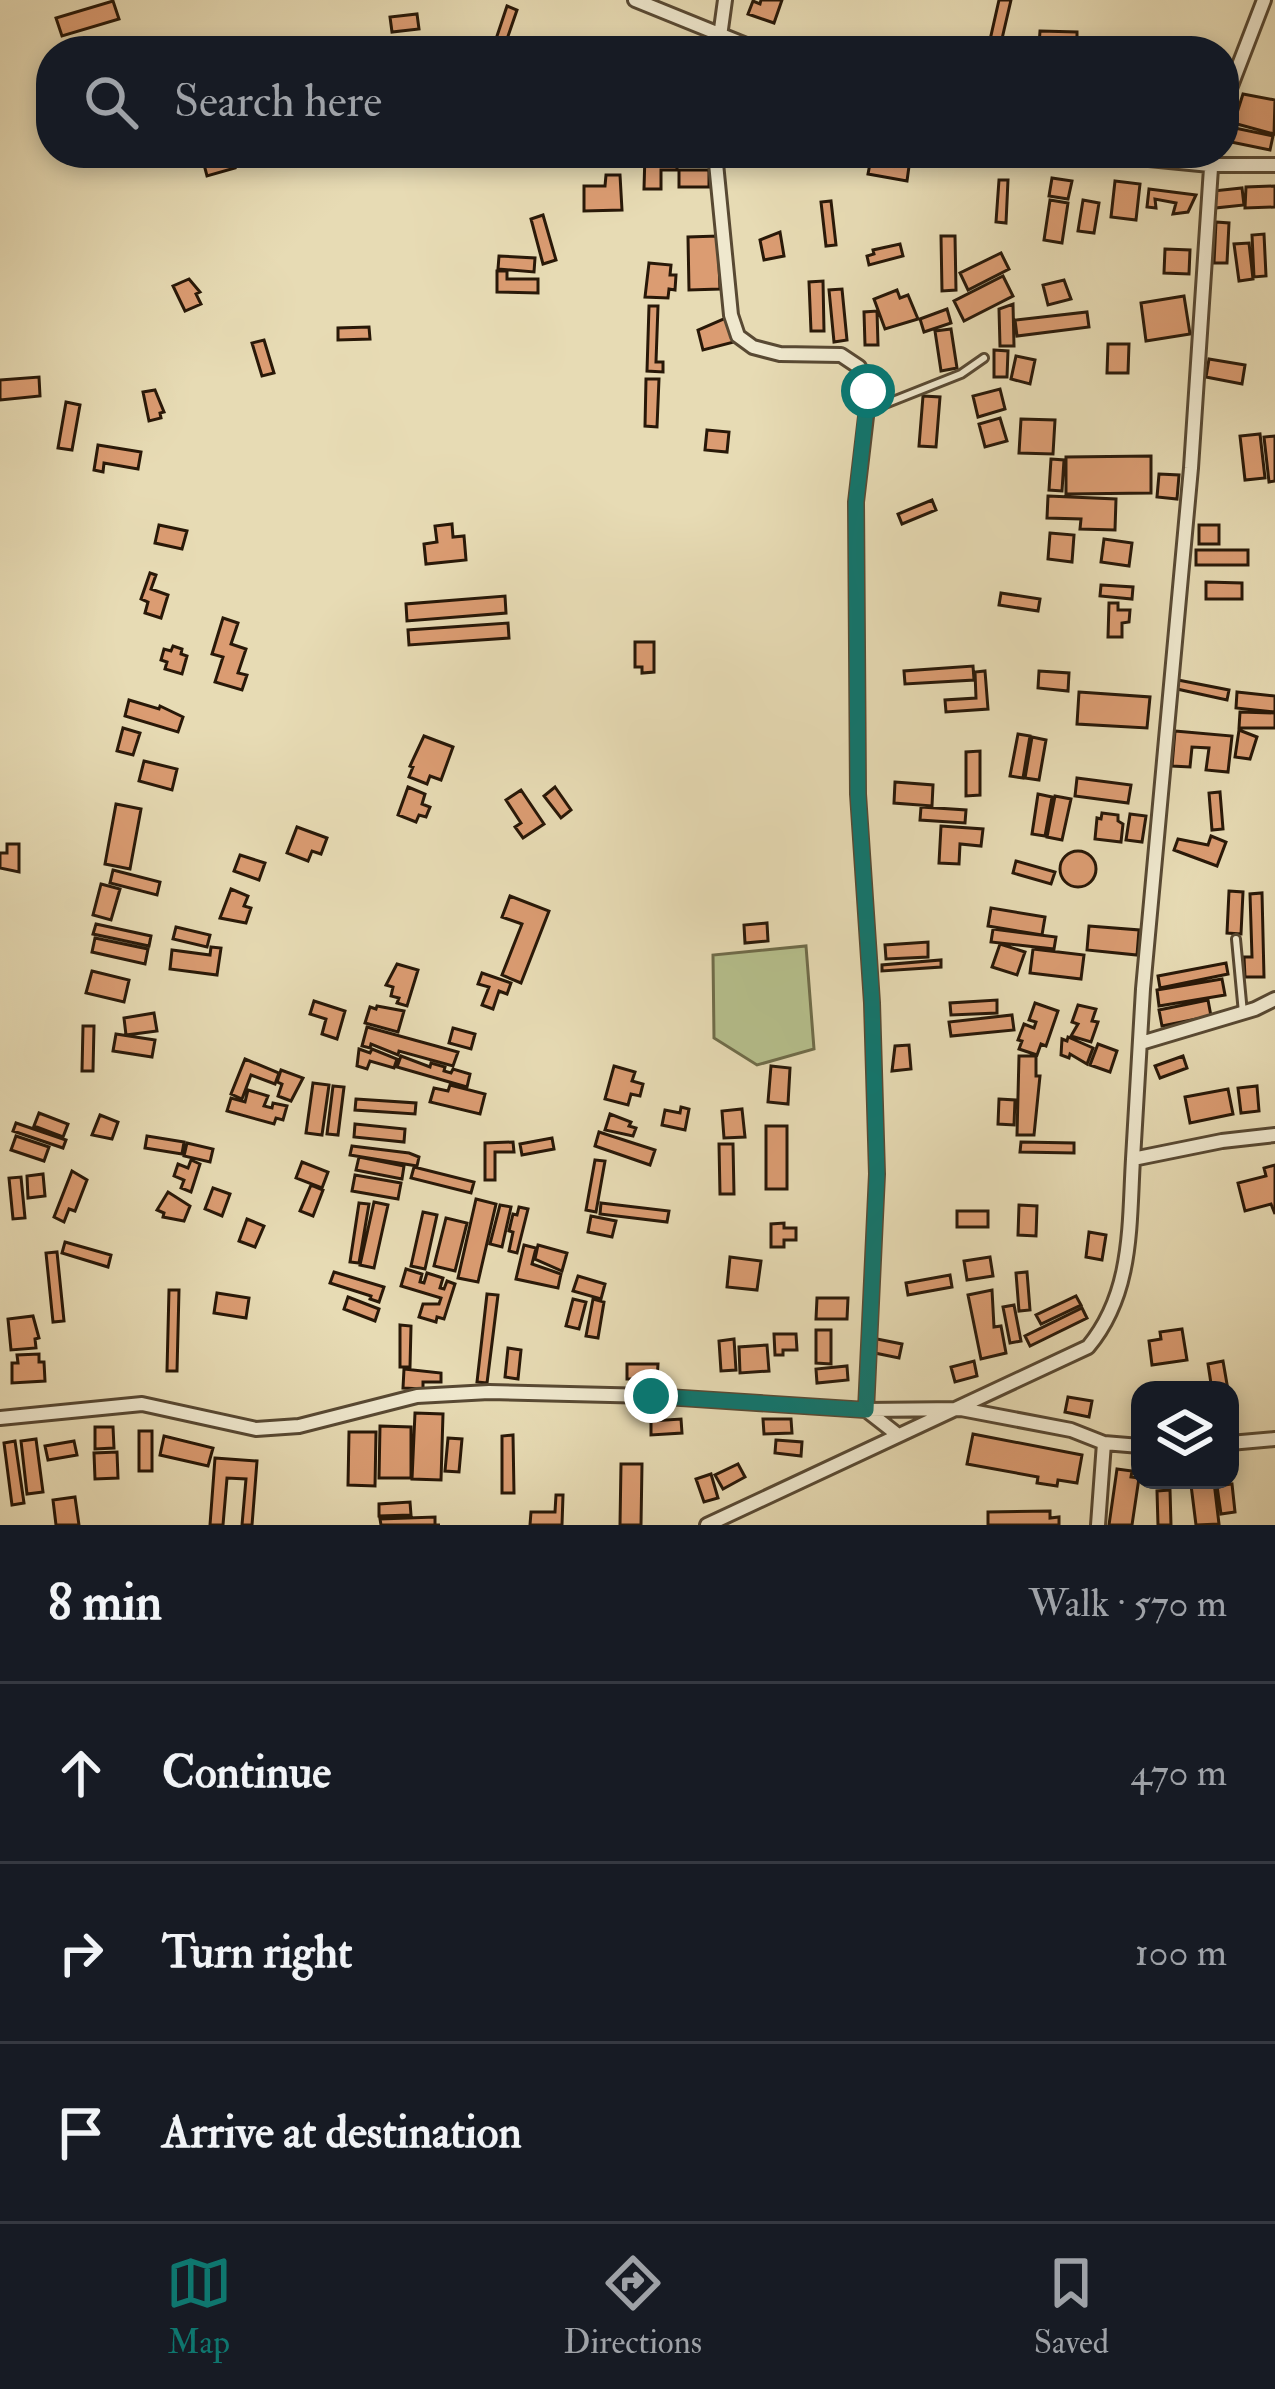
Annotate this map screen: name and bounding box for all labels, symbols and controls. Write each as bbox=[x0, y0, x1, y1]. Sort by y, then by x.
search box bbox=[36, 36, 1239, 168]
icon: search bbox=[78, 69, 144, 135]
text: Search here bbox=[174, 74, 382, 130]
route start bbox=[841, 364, 895, 418]
route end bbox=[624, 1369, 678, 1423]
map controls bbox=[1131, 1381, 1239, 1489]
button: layers bbox=[1131, 1381, 1239, 1489]
text: 8 min bbox=[48, 1571, 162, 1635]
text: Walk · 570 m bbox=[1029, 1579, 1227, 1628]
icon: ahead bbox=[48, 1740, 114, 1806]
text: Continue bbox=[162, 1745, 331, 1801]
text: 470 m bbox=[1131, 1748, 1227, 1797]
icon: right bbox=[48, 1920, 114, 1986]
text: Turn right bbox=[162, 1925, 352, 1981]
text: 100 m bbox=[1135, 1928, 1227, 1977]
icon: arrive bbox=[48, 2100, 114, 2166]
text: Arrive at destination bbox=[162, 2105, 522, 2161]
tab: Map bbox=[166, 2250, 232, 2363]
tab: Directions bbox=[564, 2250, 702, 2363]
tab: Saved bbox=[1034, 2250, 1109, 2363]

